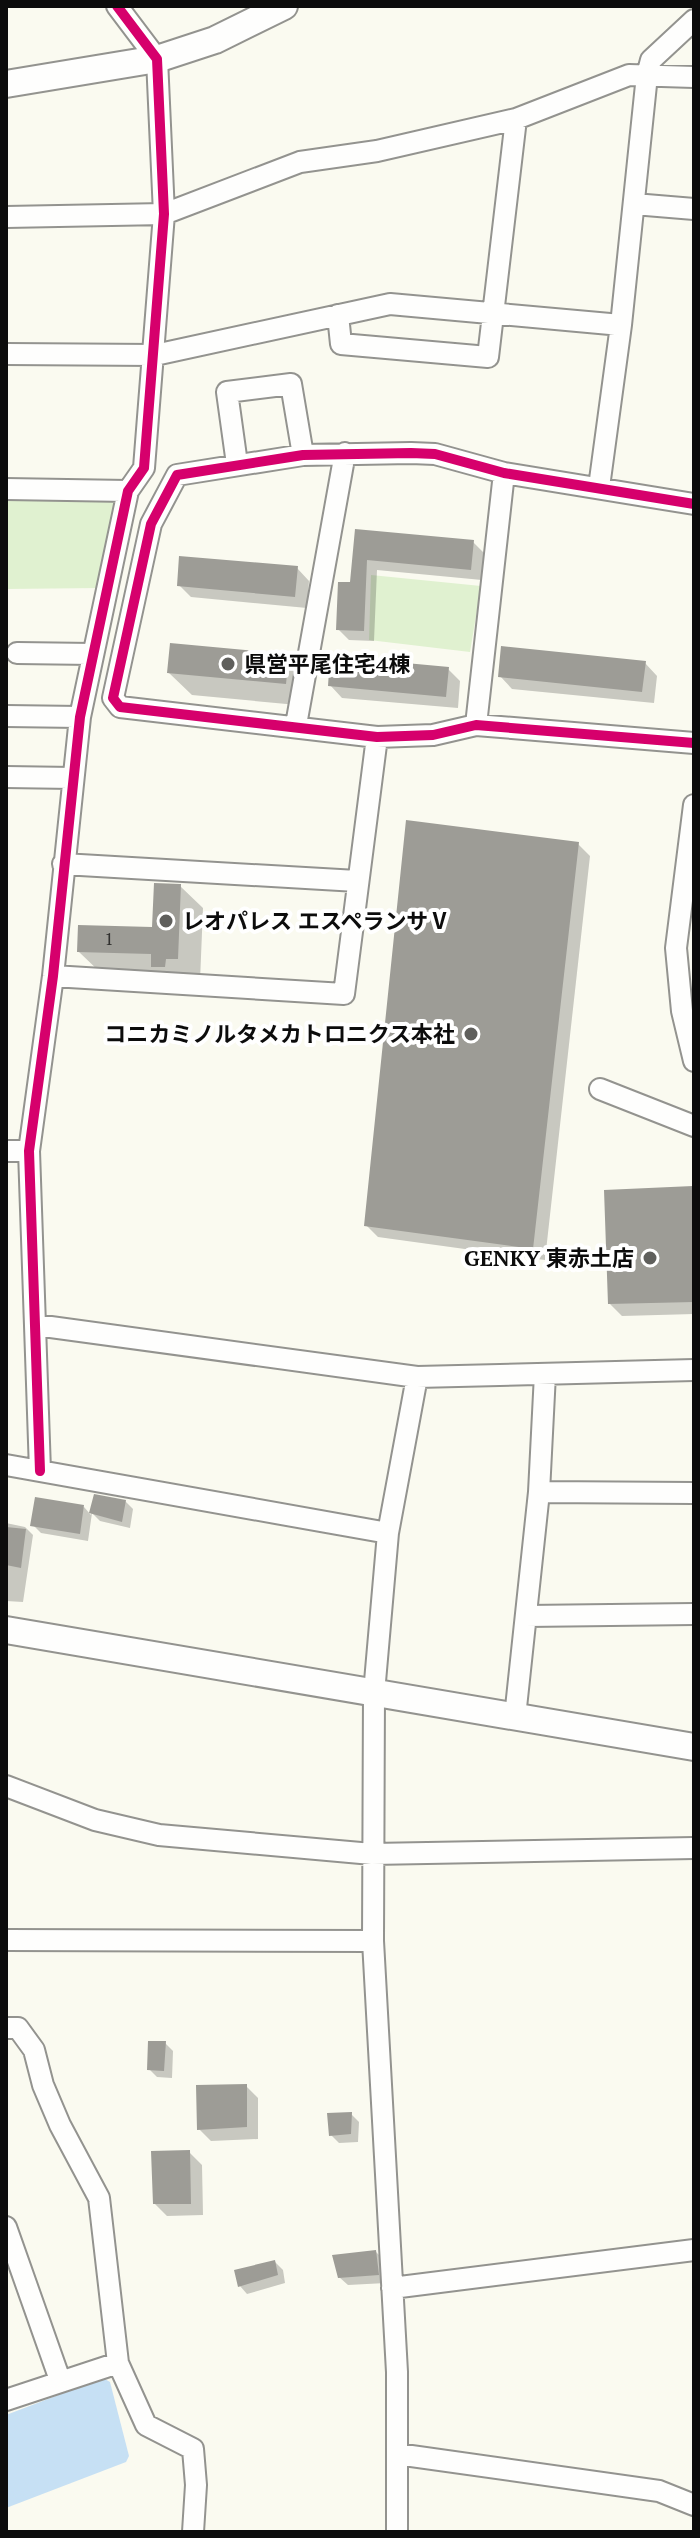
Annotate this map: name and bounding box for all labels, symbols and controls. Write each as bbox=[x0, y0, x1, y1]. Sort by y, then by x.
place label: 県営平尾住宅4棟 bbox=[244, 649, 410, 678]
marker: 県営平尾住宅4棟 bbox=[219, 655, 237, 673]
place label: レオパレス エスペランサⅤ bbox=[182, 906, 450, 935]
marker: レオパレス エスペランサⅤ bbox=[157, 912, 175, 930]
house number: 1 bbox=[104, 926, 114, 950]
place label: コニカミノルタメカトロニクス本社 bbox=[104, 1019, 455, 1048]
marker: コニカミノルタメカトロニクス本社 bbox=[462, 1025, 480, 1043]
place label: GENKY 東赤土店 bbox=[464, 1243, 634, 1272]
marker: GENKY 東赤土店 bbox=[641, 1249, 659, 1267]

